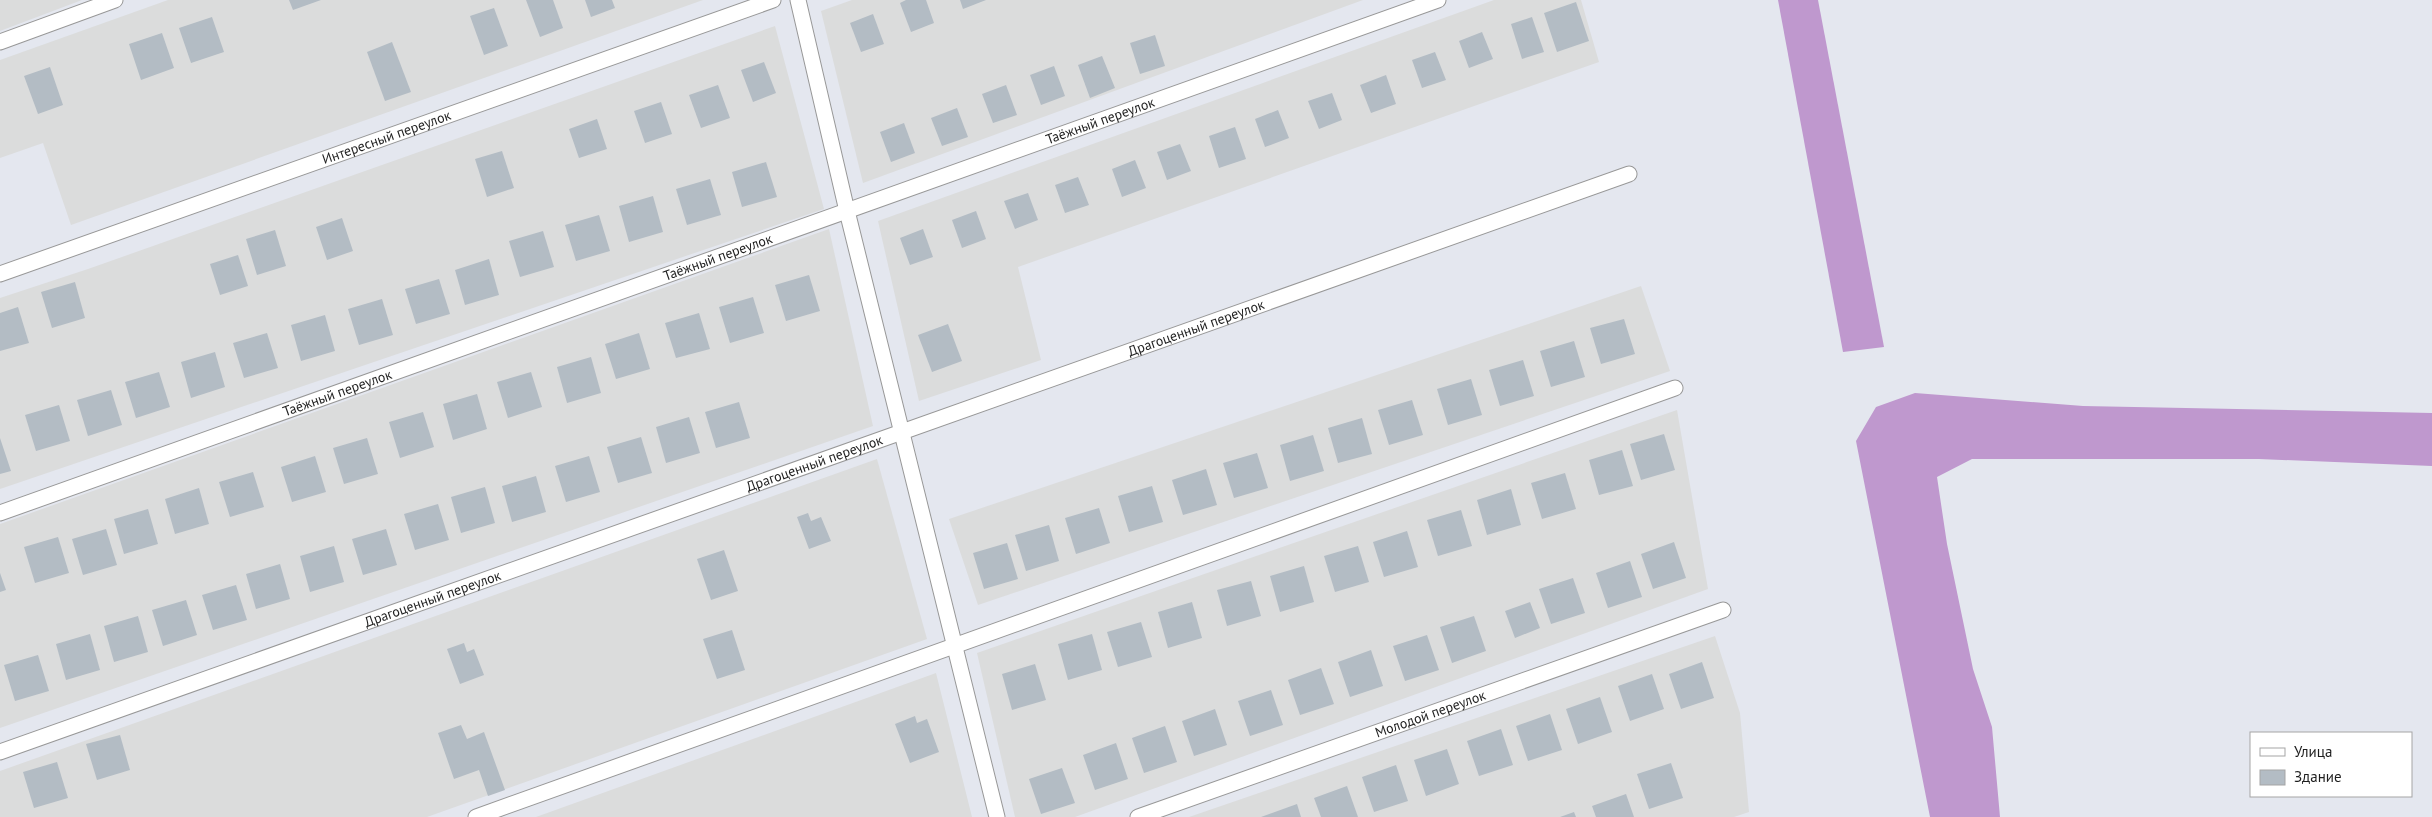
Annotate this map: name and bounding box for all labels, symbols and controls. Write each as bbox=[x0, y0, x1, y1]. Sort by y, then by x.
street label: Таёжный переулок bbox=[1043, 93, 1157, 148]
street label: Интересный переулок bbox=[320, 106, 454, 168]
street label: Таёжный переулок bbox=[661, 229, 775, 285]
street label: Драгоценный переулок bbox=[1125, 295, 1267, 360]
street label: Таёжный переулок bbox=[280, 365, 394, 420]
street label: Драгоценный переулок bbox=[744, 430, 885, 496]
street label: Драгоценный переулок bbox=[362, 566, 504, 631]
street label: Молодой переулок bbox=[1372, 686, 1488, 741]
legend bbox=[2250, 732, 2412, 797]
text: Улица bbox=[2294, 742, 2332, 761]
text: Здание bbox=[2294, 767, 2342, 786]

